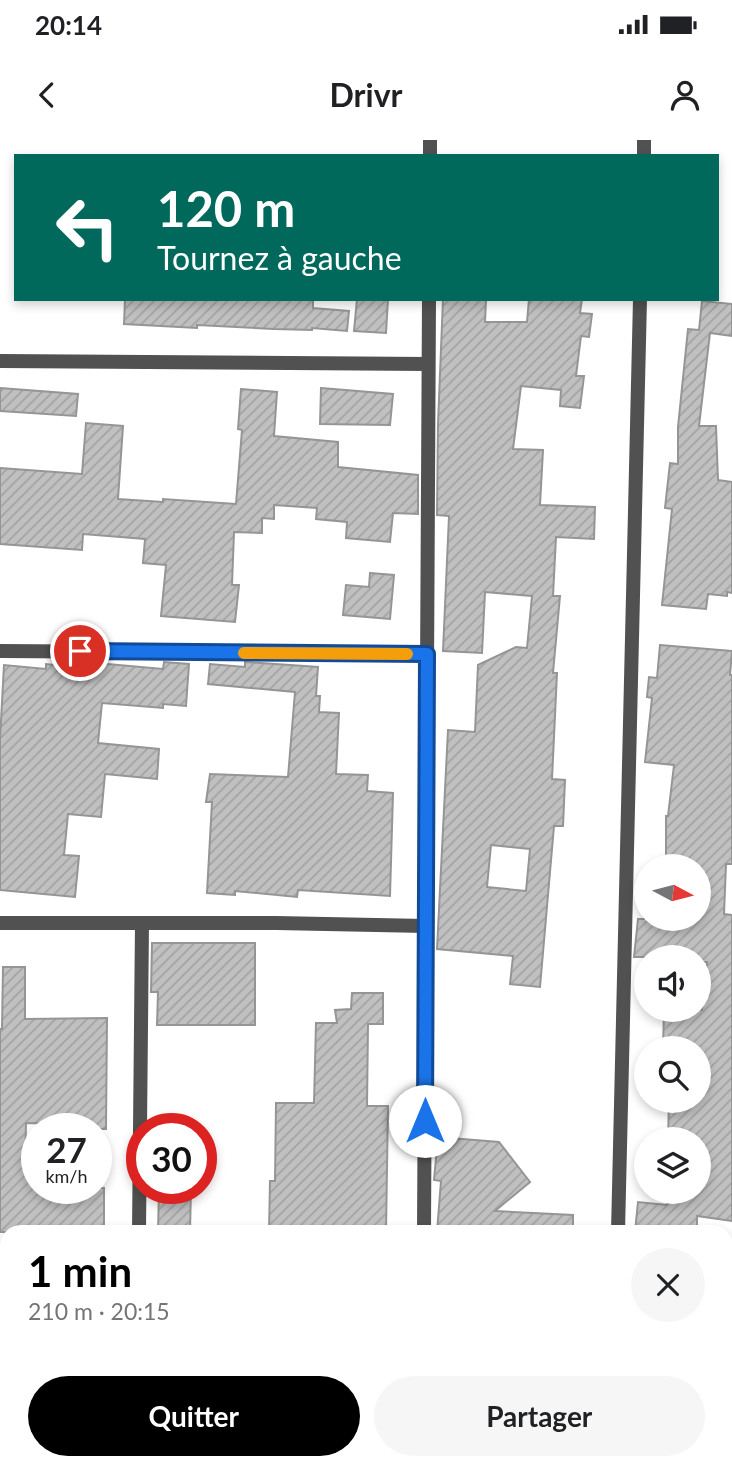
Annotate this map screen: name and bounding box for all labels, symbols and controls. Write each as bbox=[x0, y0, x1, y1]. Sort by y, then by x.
text: 20:14 bbox=[35, 9, 102, 41]
text: Drivr bbox=[330, 75, 402, 114]
icon: back bbox=[28, 76, 66, 114]
icon: person bbox=[666, 76, 704, 114]
text: 120 m bbox=[157, 179, 295, 237]
icon: left bbox=[42, 182, 133, 273]
text: Tournez à gauche bbox=[157, 238, 402, 277]
pin bbox=[50, 621, 110, 681]
icon: arrive bbox=[61, 632, 99, 670]
north arrow bbox=[634, 854, 710, 931]
map controls bbox=[634, 854, 711, 1204]
button: sound bbox=[634, 945, 711, 1022]
button: search bbox=[634, 1036, 711, 1113]
position arrow bbox=[388, 1084, 462, 1158]
speed limit sign: 30 bbox=[126, 1113, 217, 1204]
button: layers bbox=[634, 1127, 711, 1204]
text: 27 bbox=[46, 1128, 87, 1170]
text: km/h bbox=[45, 1165, 88, 1187]
text: 1 min bbox=[28, 1246, 132, 1296]
button: close bbox=[631, 1248, 705, 1322]
text: 210 m · 20:15 bbox=[28, 1297, 170, 1325]
button: Quitter bbox=[28, 1376, 360, 1456]
button: Partager bbox=[374, 1376, 705, 1456]

